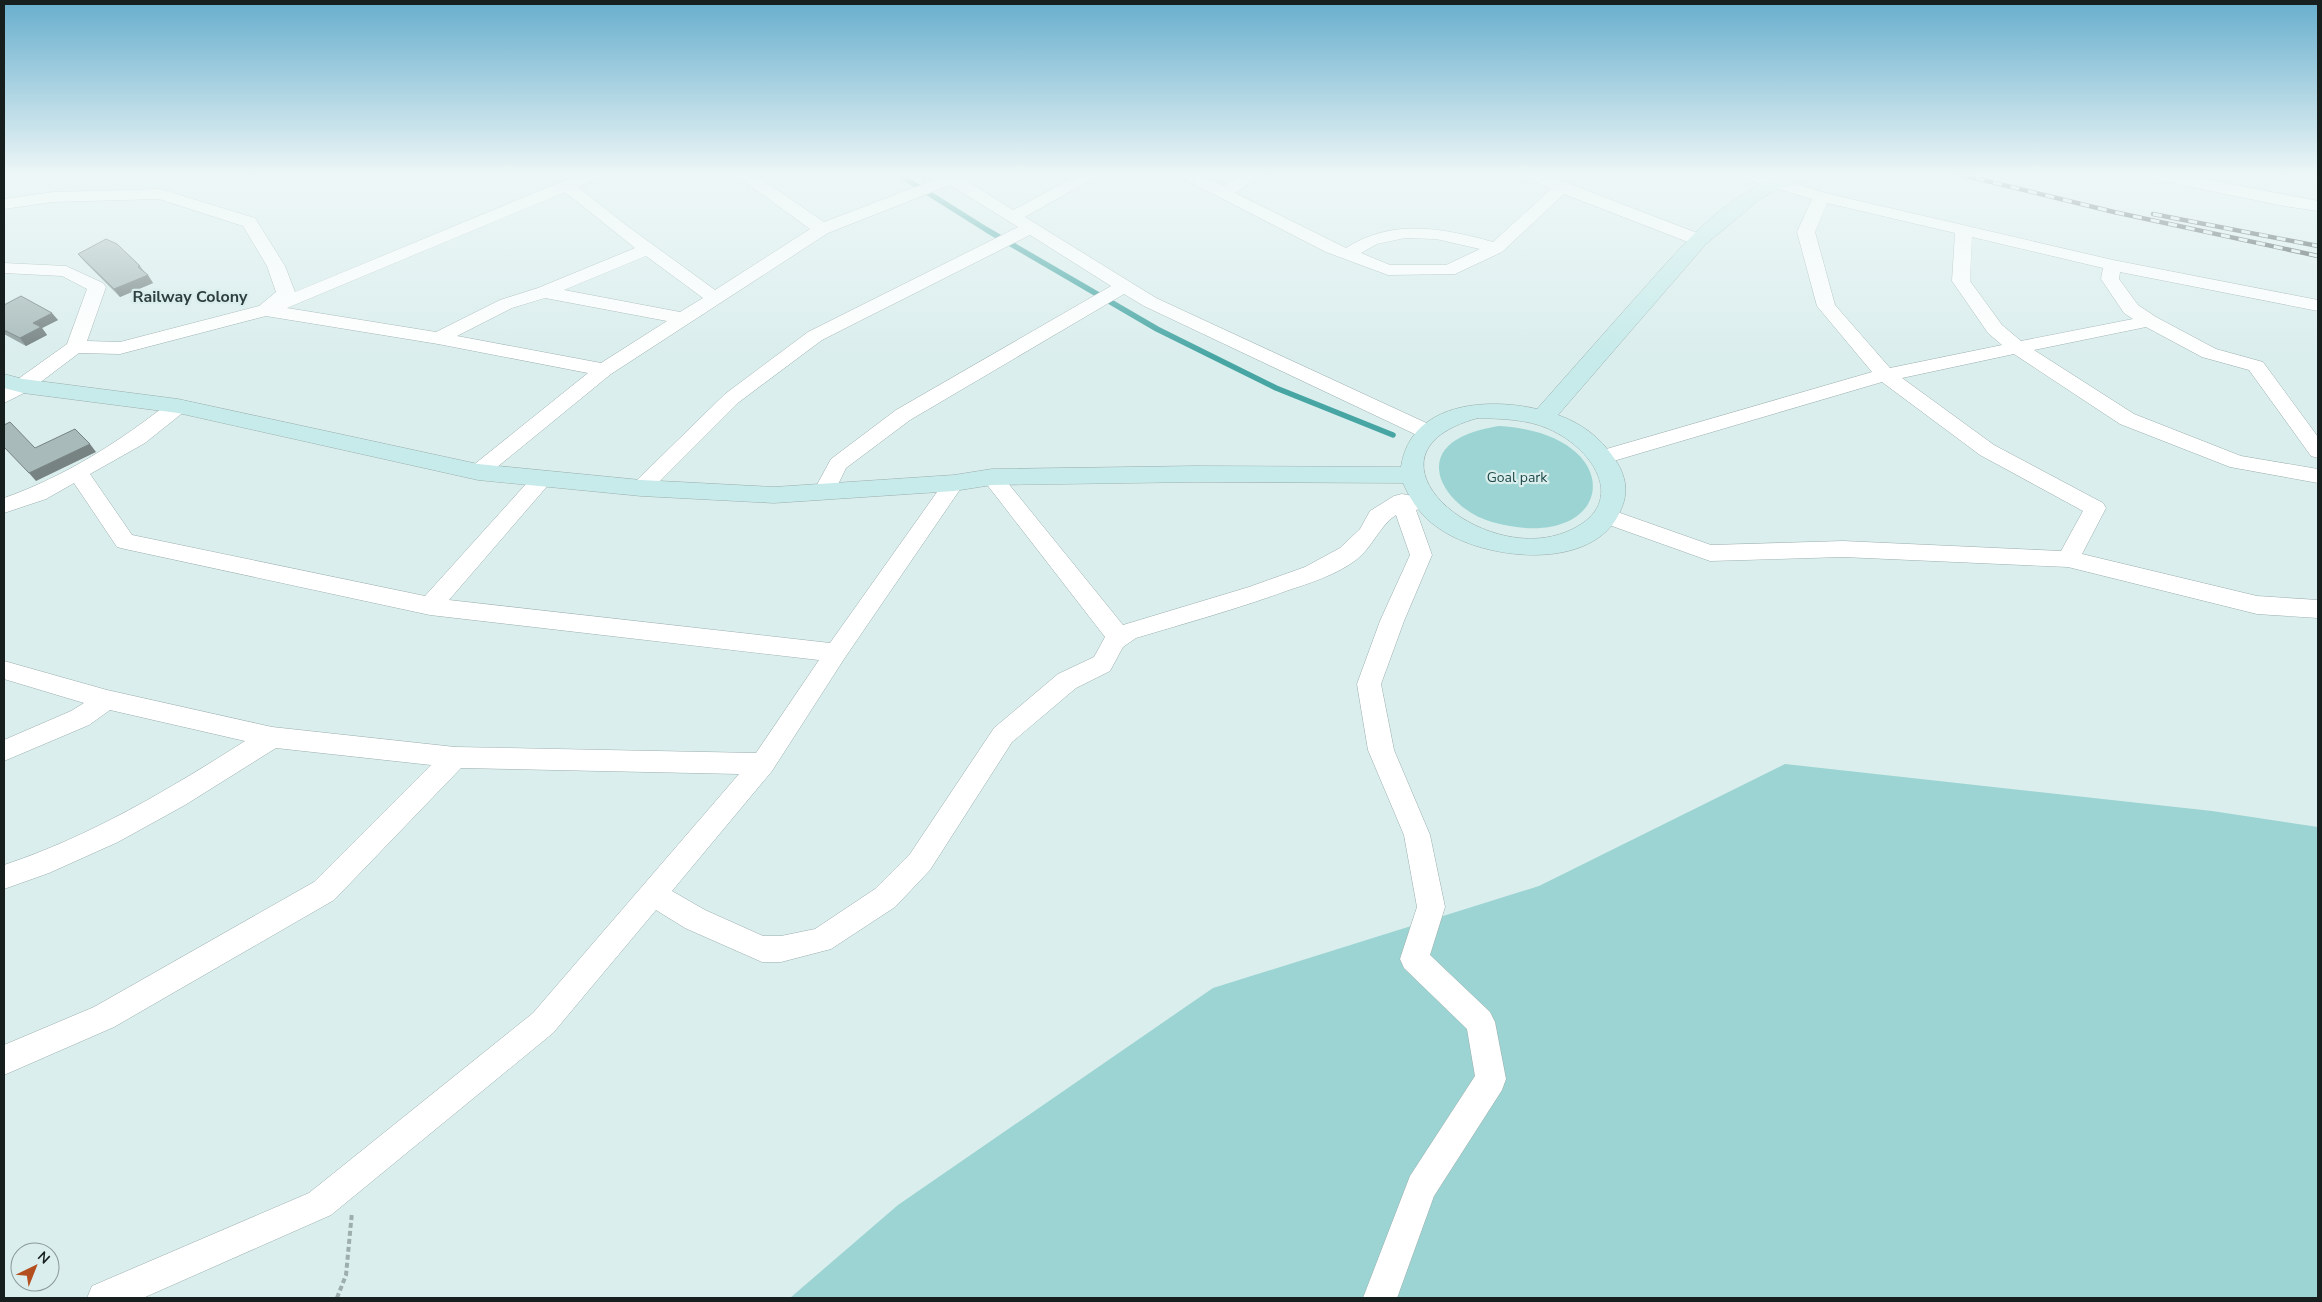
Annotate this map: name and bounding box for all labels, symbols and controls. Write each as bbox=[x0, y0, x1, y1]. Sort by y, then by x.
district label: Railway Colony bbox=[133, 286, 248, 308]
park label: Goal park bbox=[1487, 468, 1548, 487]
north arrow bbox=[10, 1242, 60, 1292]
text: N bbox=[33, 1247, 54, 1268]

